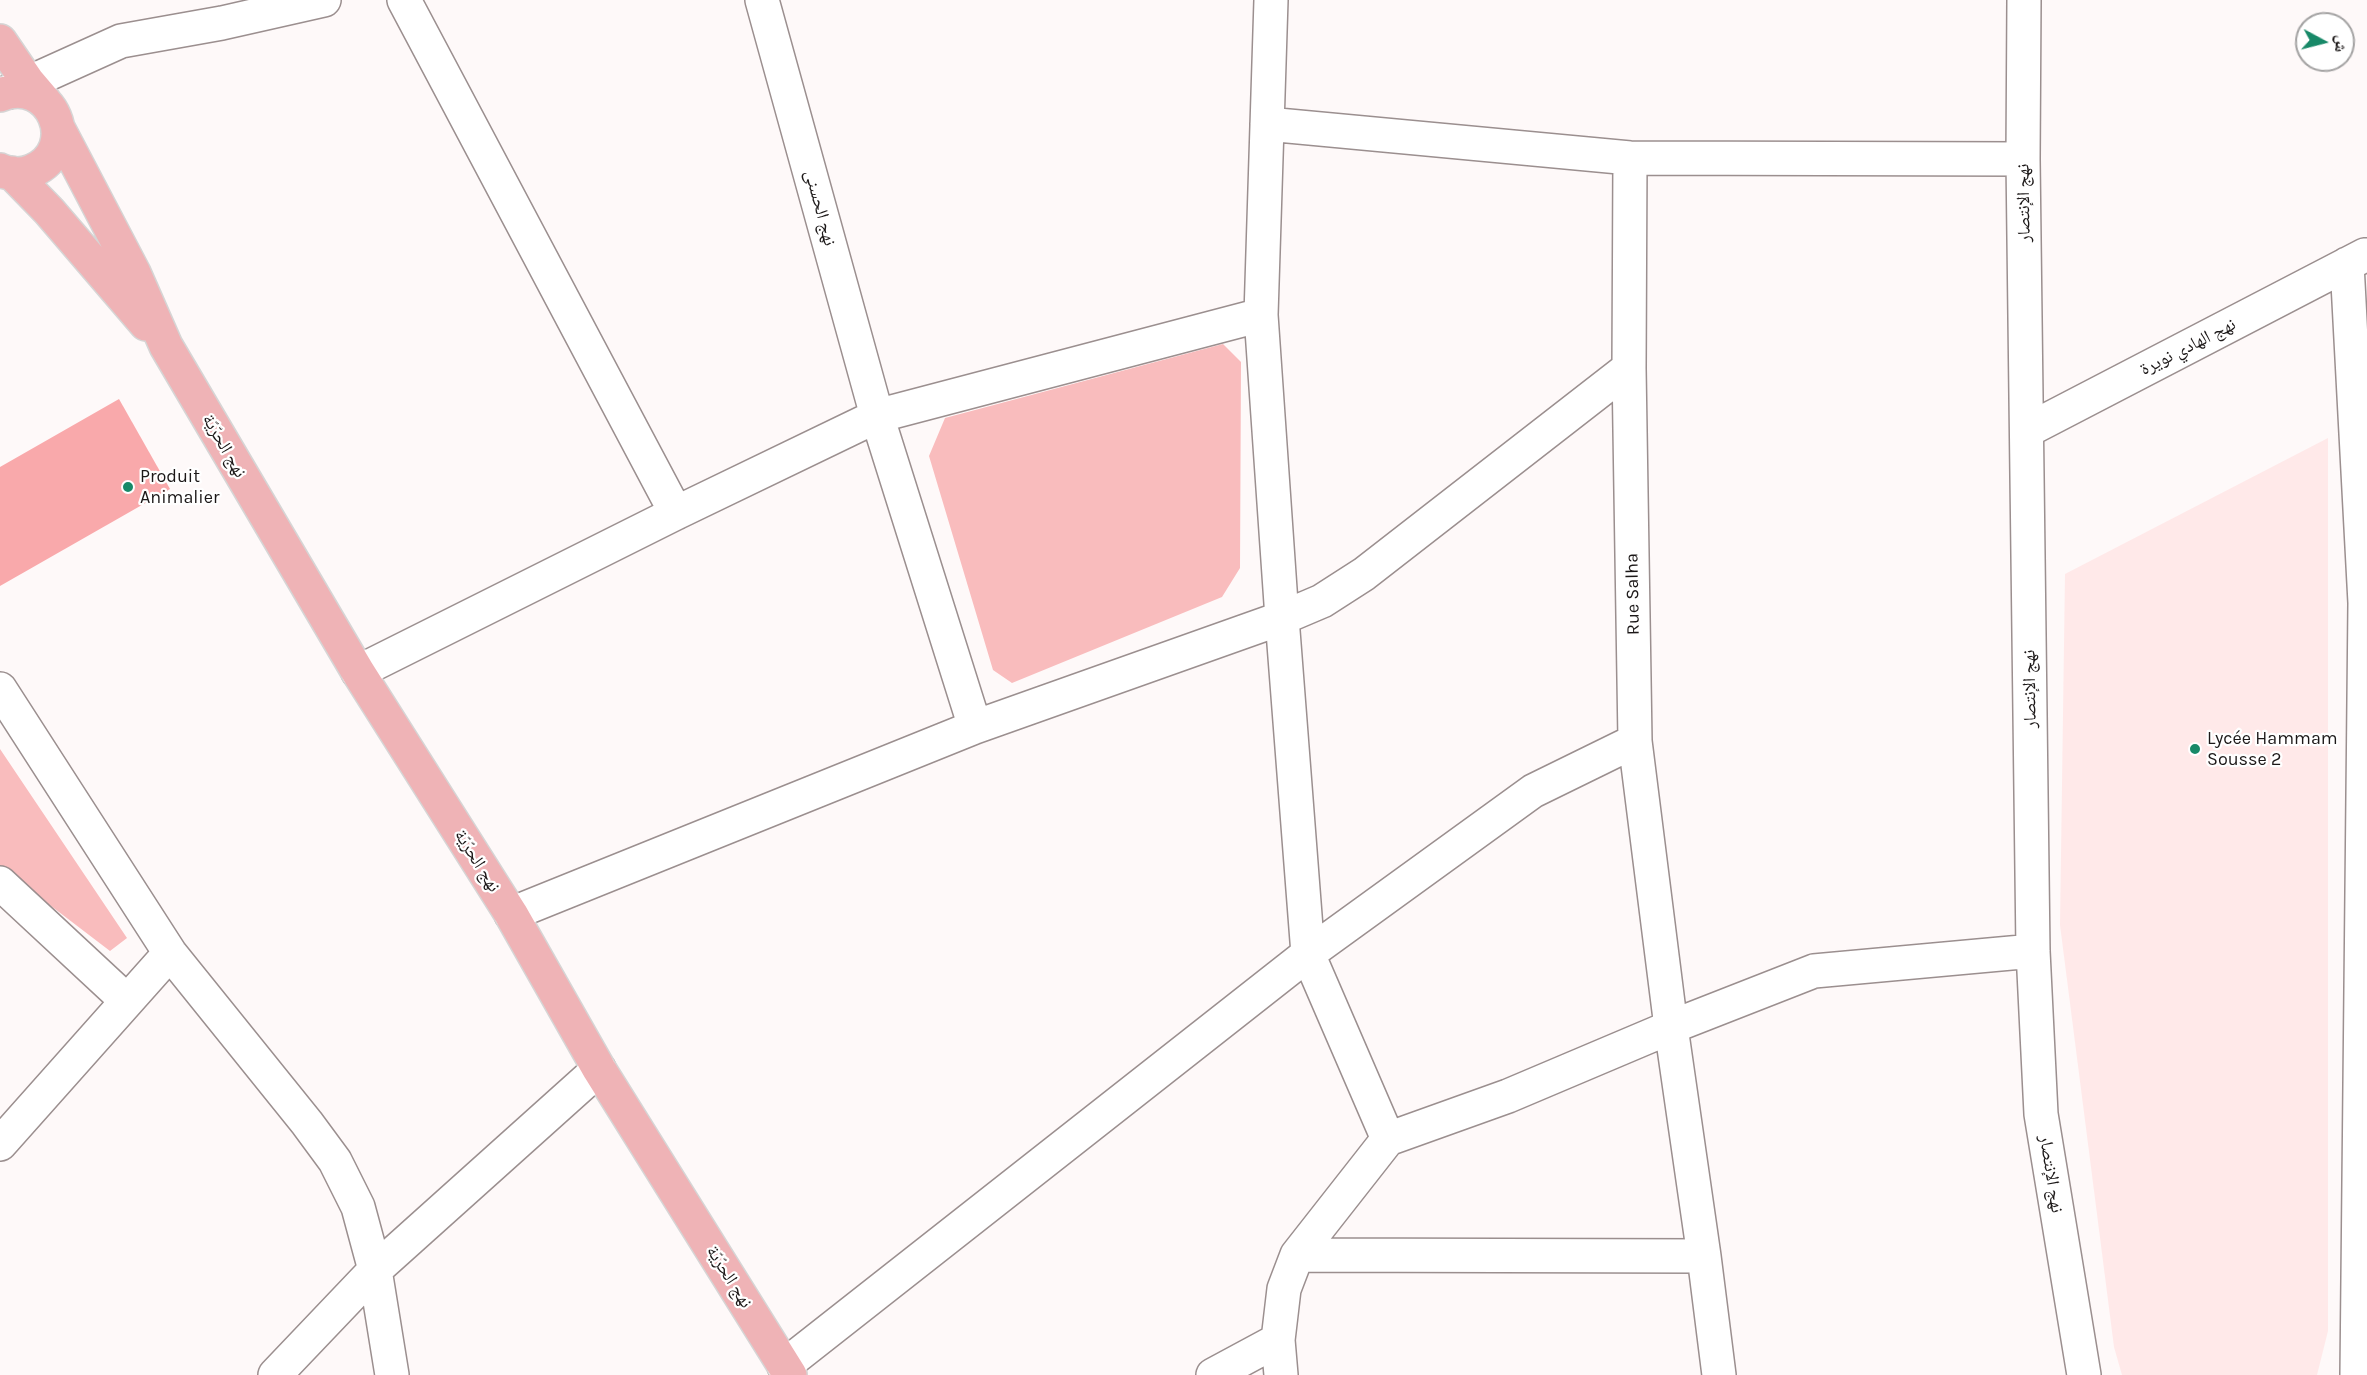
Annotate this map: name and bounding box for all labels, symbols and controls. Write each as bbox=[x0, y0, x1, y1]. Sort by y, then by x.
north arrow bbox=[2295, 12, 2355, 72]
text: ش bbox=[2331, 34, 2352, 54]
street label: نهج الإنتصار bbox=[2013, 164, 2035, 242]
street label: نهج الحسنى bbox=[800, 168, 840, 248]
street label: نهج الهادي نويرة bbox=[2136, 314, 2240, 380]
street label: نهج الحرّيّة bbox=[197, 410, 251, 482]
place label: Produit Animalier bbox=[140, 466, 219, 508]
marker: Produit Animalier bbox=[121, 480, 135, 494]
street label: Rue Salha bbox=[1621, 553, 1645, 635]
street label: نهج الإنتصار bbox=[2019, 650, 2041, 728]
place label: Lycée Hammam Sousse 2 bbox=[2207, 728, 2338, 771]
marker: Lycée Hammam Sousse 2 bbox=[2188, 742, 2202, 756]
street label: نهج الحرّيّة bbox=[449, 826, 505, 896]
street label: نهج الإنتصار bbox=[2034, 1133, 2068, 1215]
street label: نهج الحرّيّة bbox=[701, 1242, 757, 1312]

